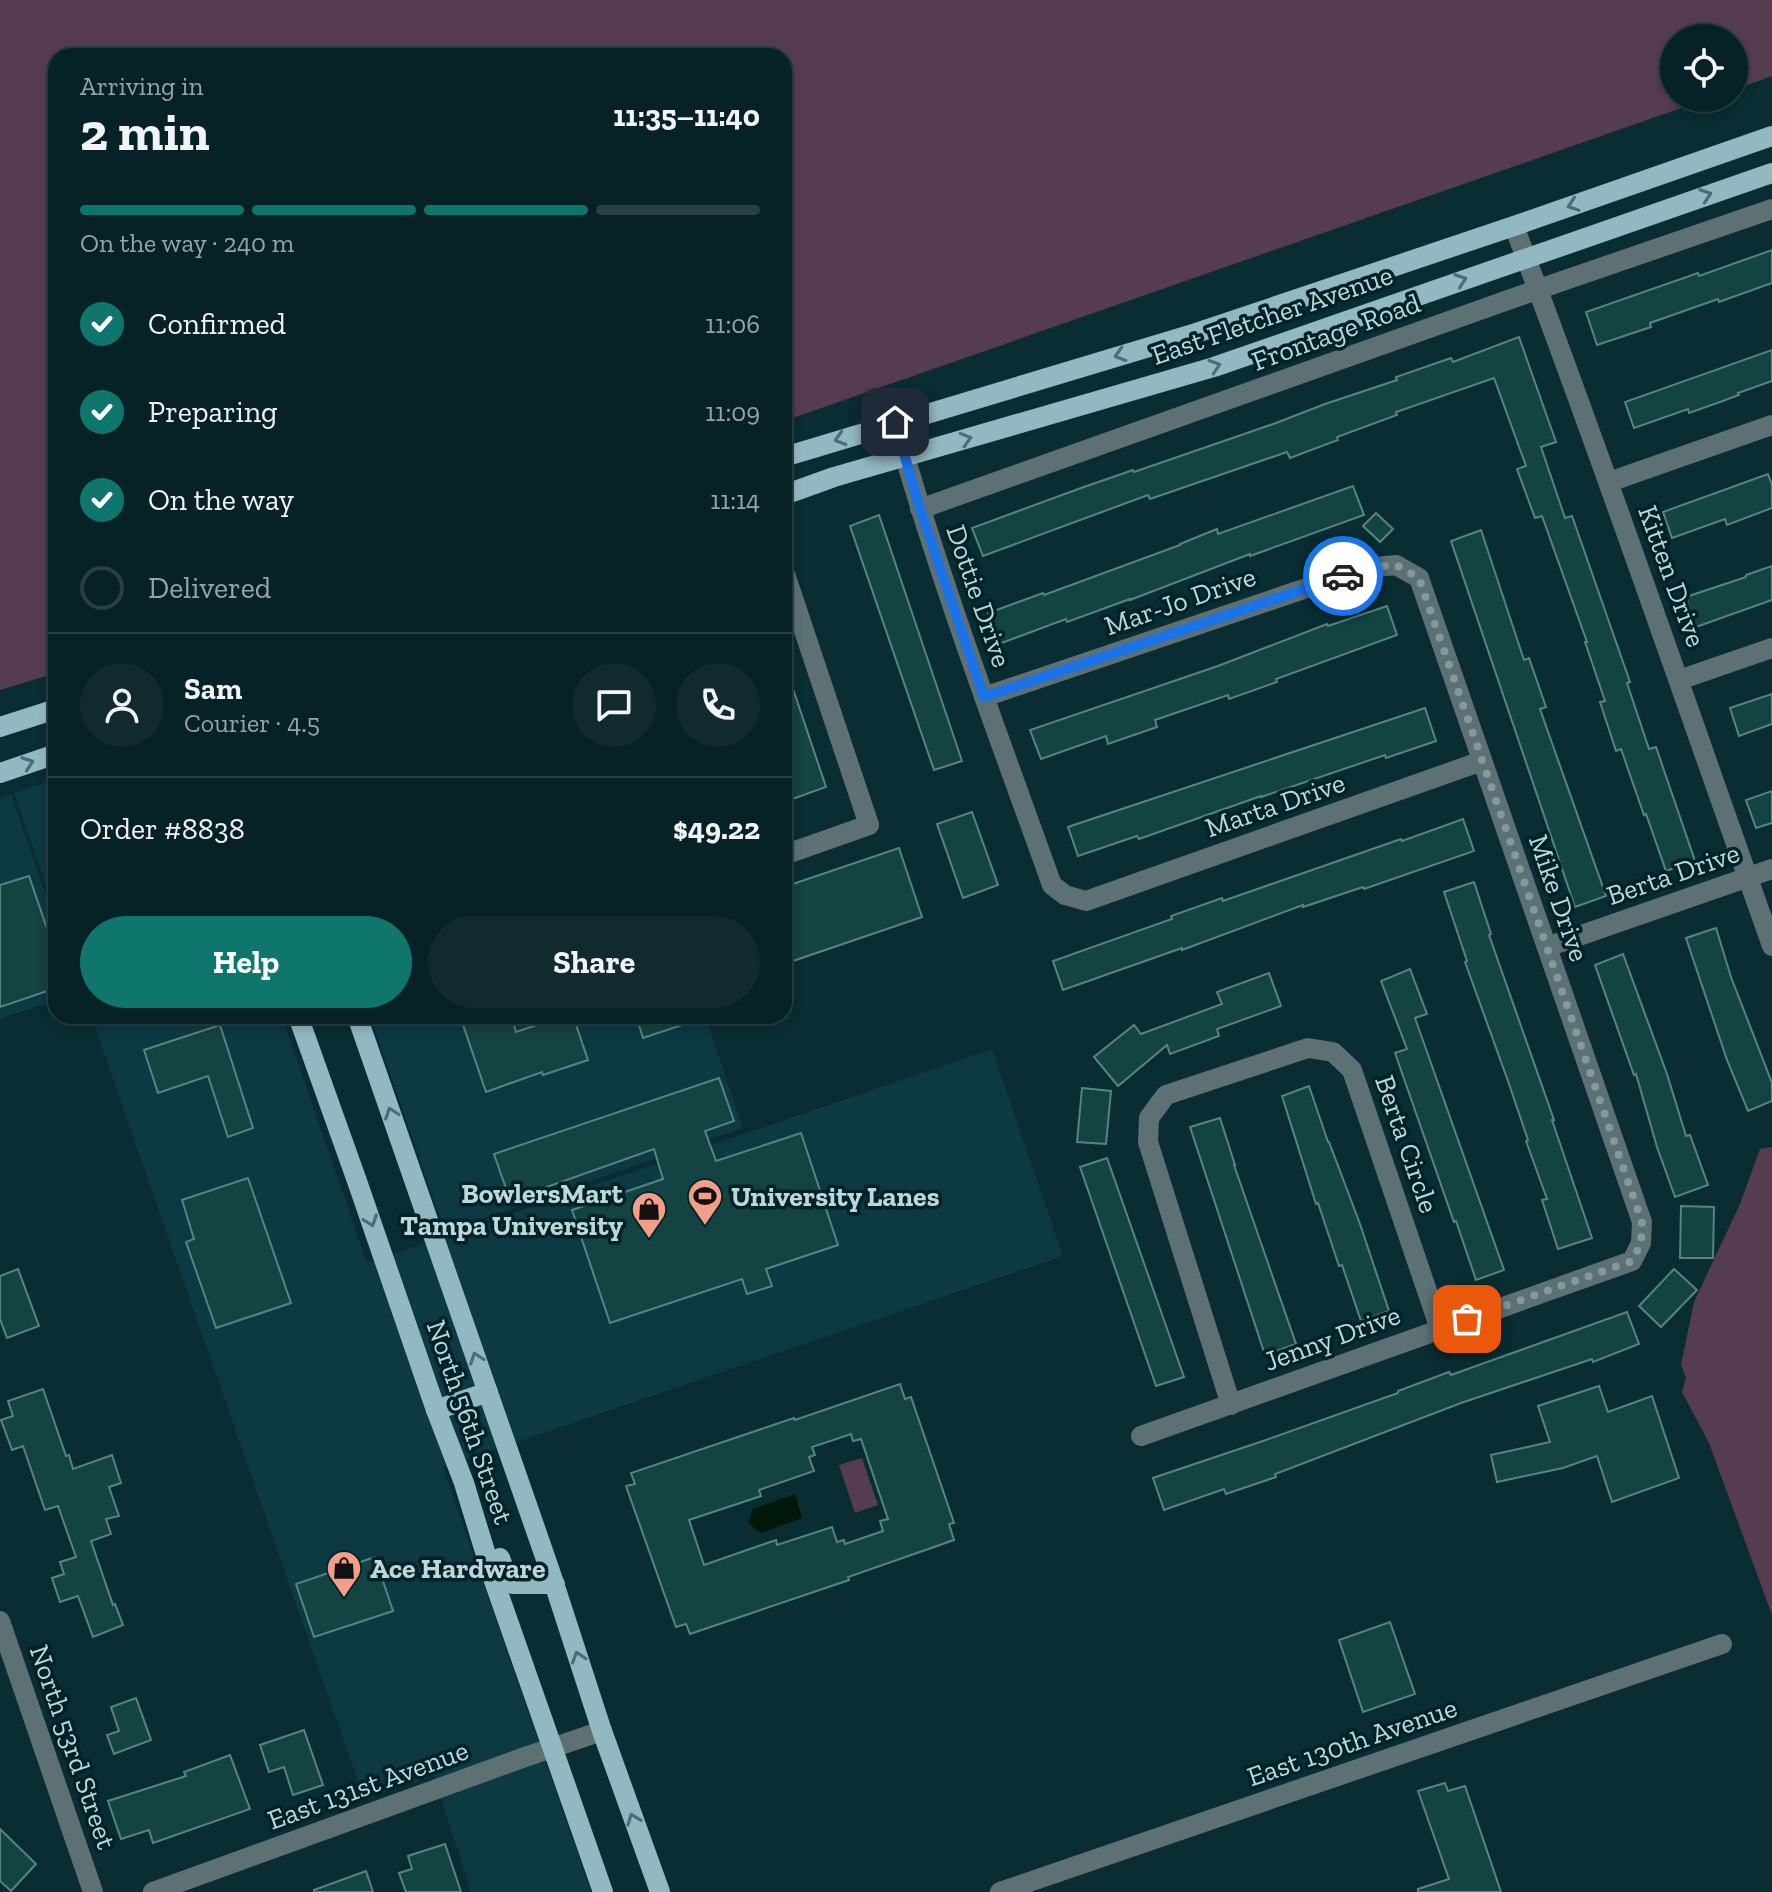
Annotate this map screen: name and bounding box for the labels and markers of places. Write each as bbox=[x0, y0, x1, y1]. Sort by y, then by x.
pin bbox=[861, 388, 929, 456]
place label: BowlersMart Tampa University bbox=[400, 1177, 624, 1242]
sports icon: University Lanes bbox=[686, 1177, 724, 1227]
place label: University Lanes bbox=[731, 1180, 940, 1213]
shop icon: BowlersMart Tampa University bbox=[630, 1190, 668, 1240]
pin bbox=[1433, 1285, 1501, 1353]
shop icon: Ace Hardware bbox=[325, 1549, 363, 1599]
place label: Ace Hardware bbox=[370, 1552, 545, 1585]

